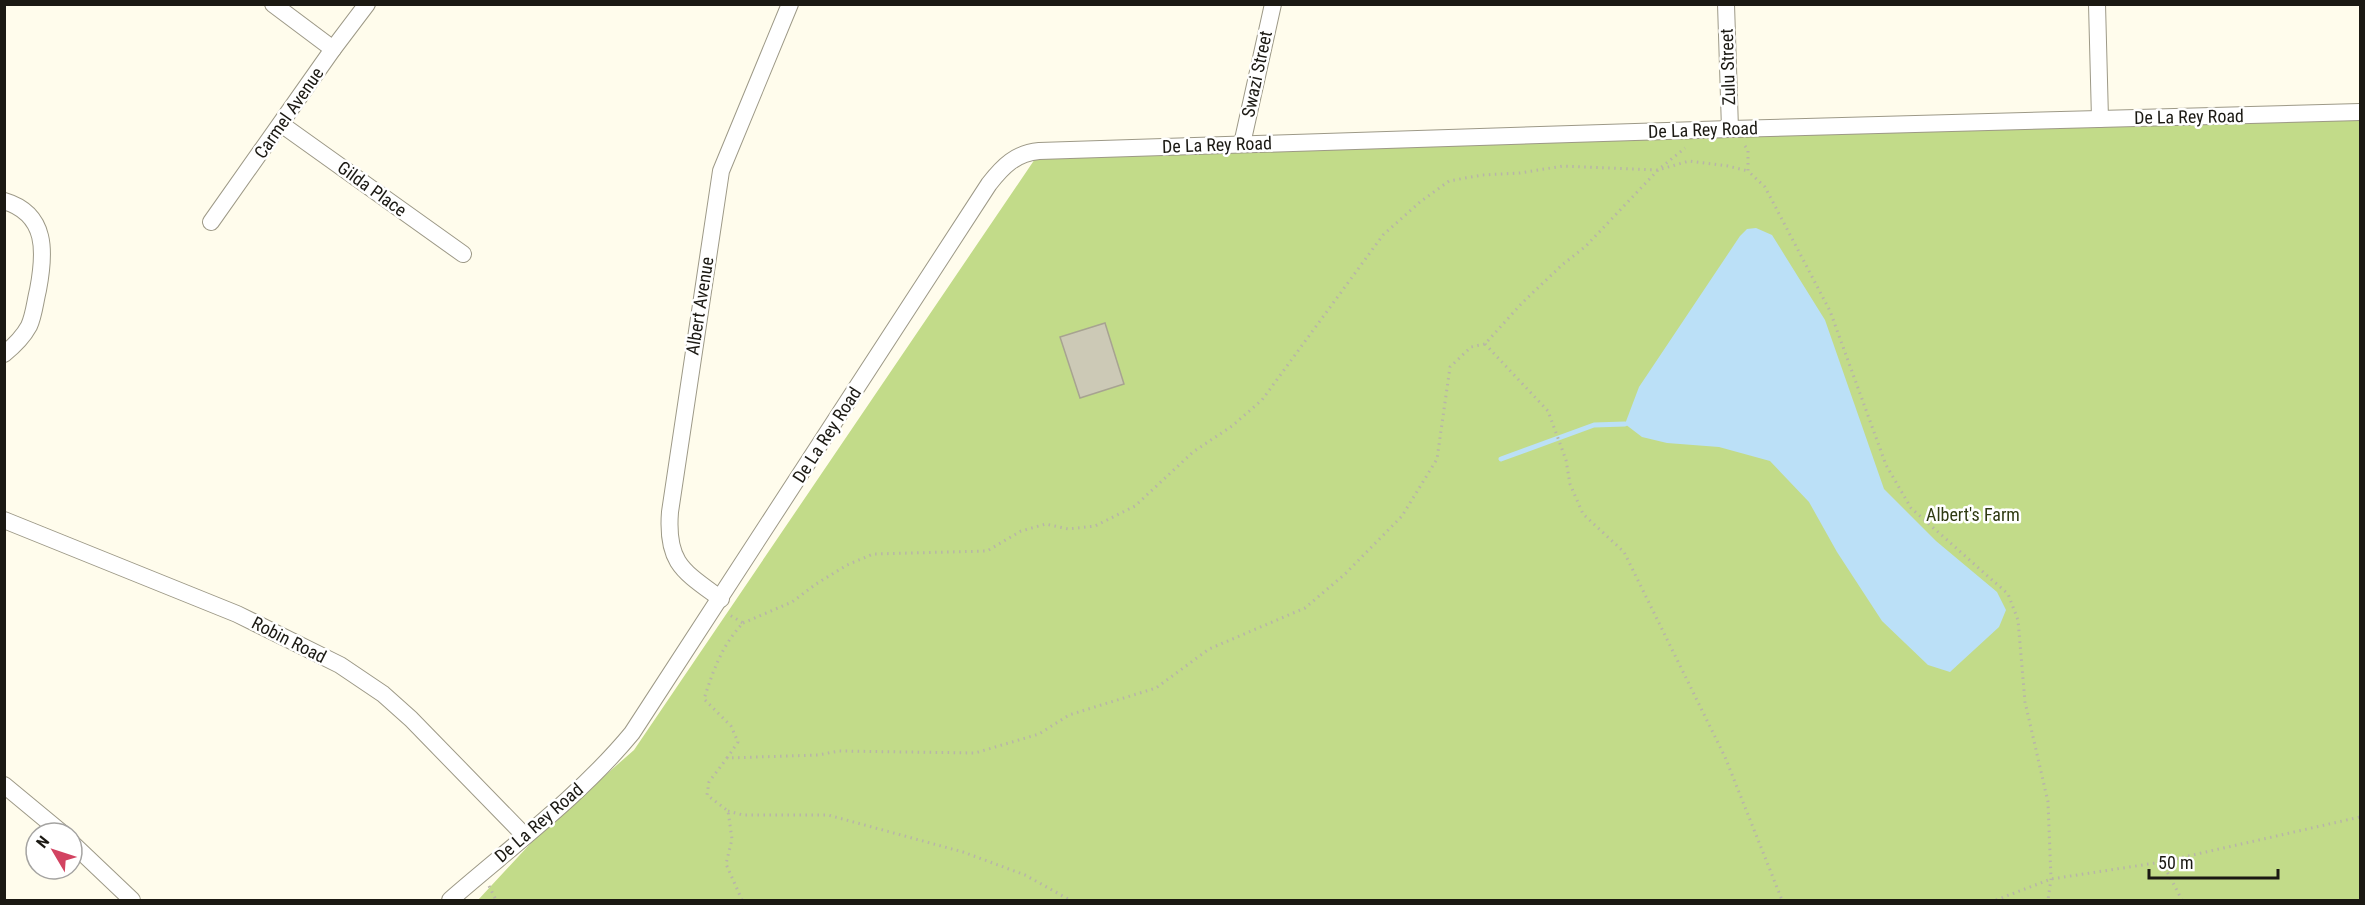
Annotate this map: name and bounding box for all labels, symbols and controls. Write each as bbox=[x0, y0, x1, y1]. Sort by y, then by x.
street label: Zulu Street bbox=[1716, 28, 1739, 106]
street label: Swazi Street bbox=[1237, 29, 1276, 119]
street label: Carmel Avenue bbox=[249, 63, 328, 162]
street label: De La Rey Road bbox=[2134, 105, 2244, 128]
street label: De La Rey Road bbox=[1648, 117, 1758, 142]
street label: De La Rey Road bbox=[1162, 132, 1272, 157]
street label: Gilda Place bbox=[334, 157, 411, 221]
street label: Albert Avenue bbox=[681, 255, 718, 356]
street label: De La Rey Road bbox=[788, 383, 865, 486]
park label: Albert's Farm bbox=[1926, 504, 2020, 525]
street label: Robin Road bbox=[249, 612, 330, 667]
street label: De La Rey Road bbox=[490, 779, 587, 867]
north arrow bbox=[24, 821, 84, 881]
text: N bbox=[32, 832, 53, 852]
scale bar bbox=[2149, 842, 2278, 880]
text: 50 m bbox=[2158, 852, 2193, 873]

